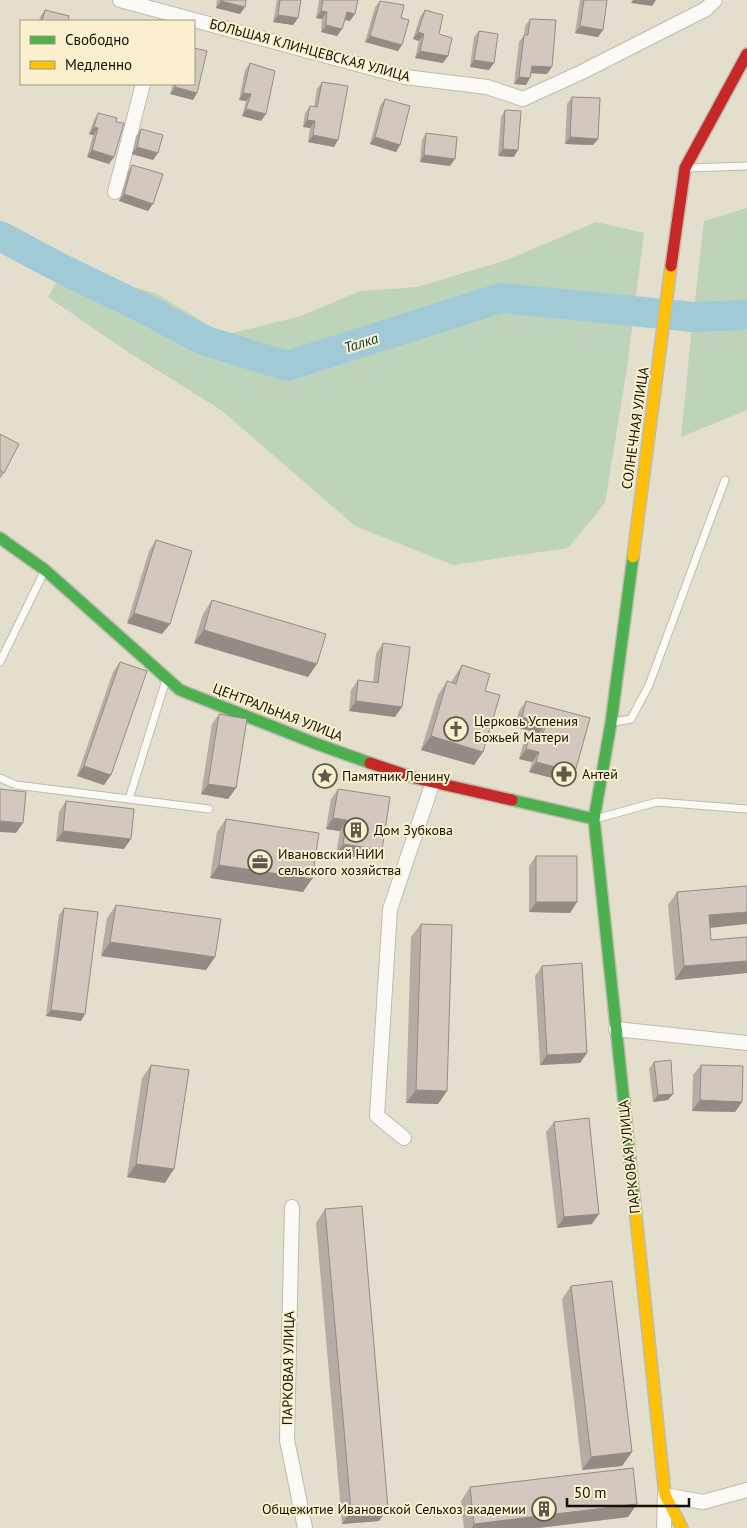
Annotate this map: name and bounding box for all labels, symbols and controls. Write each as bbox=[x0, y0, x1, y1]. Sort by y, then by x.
street label: БОЛЬШАЯ КЛИНЦЕВСКАЯ УЛИЦА bbox=[208, 14, 413, 86]
legend bbox=[20, 20, 195, 85]
text: Свободно bbox=[65, 30, 129, 49]
text: Медленно bbox=[65, 55, 132, 74]
water label: Талка bbox=[341, 328, 381, 357]
street label: СОЛНЕЧНАЯ УЛИЦА bbox=[617, 365, 653, 490]
street label: ЦЕНТРАЛЬНАЯ УЛИЦА bbox=[210, 679, 346, 745]
place label: Церковь Успения Божьей Матери bbox=[474, 712, 578, 746]
church icon: Церковь Успения Божьей Матери bbox=[443, 716, 469, 742]
pharmacy icon: Антей bbox=[551, 761, 577, 787]
place icon: Памятник Ленину bbox=[312, 763, 338, 789]
place label: Антей bbox=[582, 765, 618, 783]
place label: Памятник Ленину bbox=[342, 767, 451, 785]
building icon: Дом Зубкова bbox=[343, 817, 369, 843]
place label: Дом Зубкова bbox=[374, 821, 453, 839]
place label: Ивановский НИИ сельского хозяйства bbox=[278, 845, 401, 879]
office icon: Ивановский НИИ сельского хозяйства bbox=[247, 849, 273, 875]
street label: ПАРКОВАЯ УЛИЦА bbox=[614, 1099, 644, 1215]
street label: ПАРКОВАЯ УЛИЦА bbox=[278, 1310, 298, 1425]
scale bar bbox=[567, 1476, 690, 1508]
text: 50 m bbox=[574, 1483, 607, 1502]
building icon: Общежитие Ивановской Сельхоз академии bbox=[531, 1496, 557, 1522]
place label: Общежитие Ивановской Сельхоз академии bbox=[262, 1500, 526, 1518]

